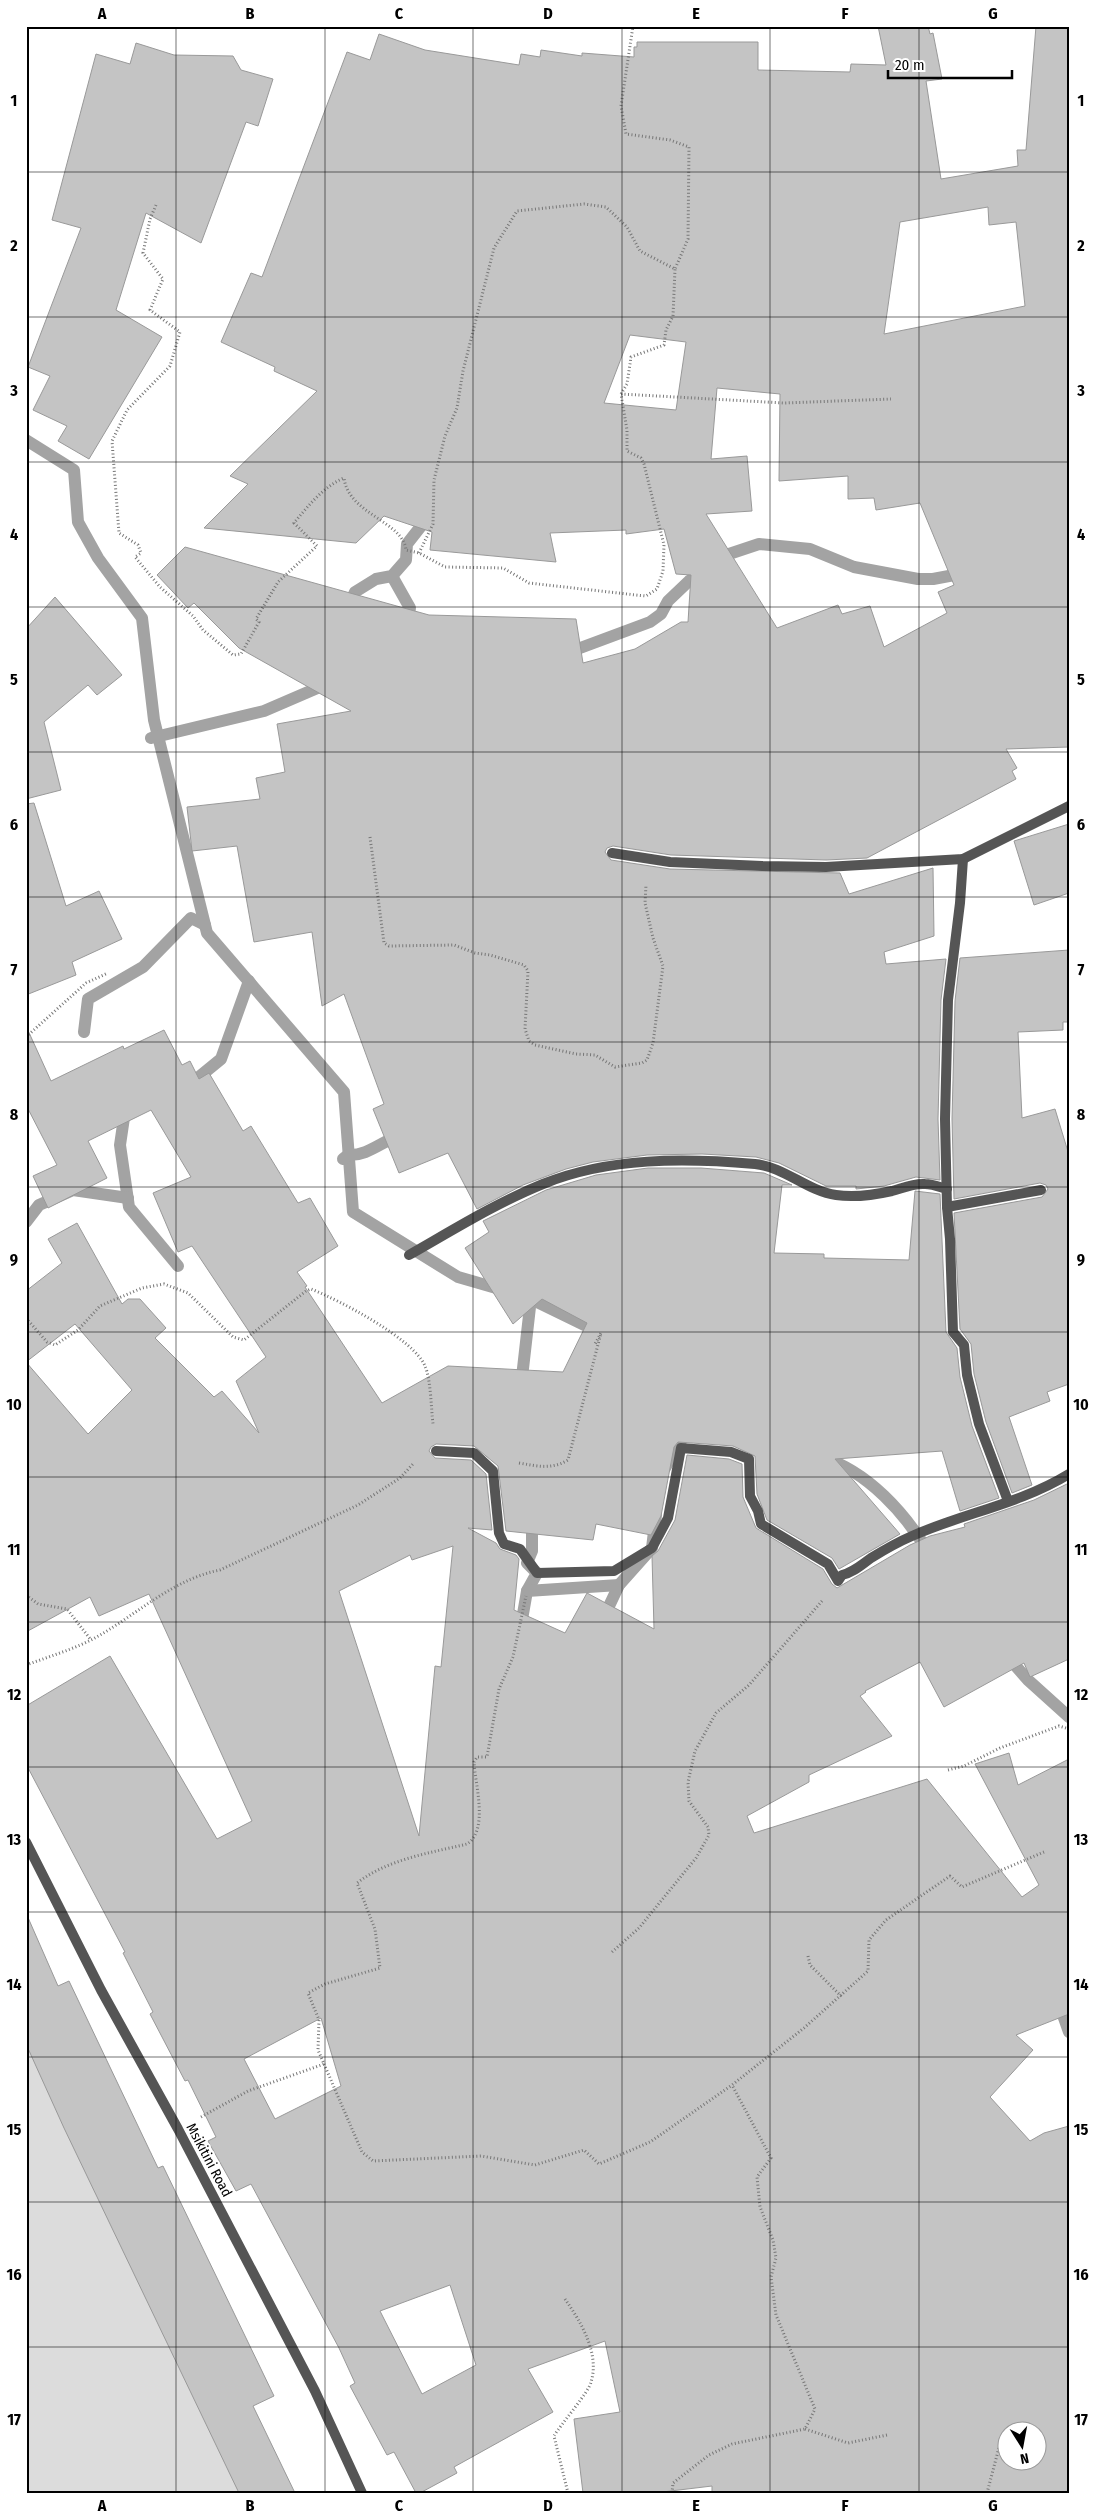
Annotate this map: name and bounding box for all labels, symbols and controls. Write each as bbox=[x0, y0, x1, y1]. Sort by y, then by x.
text: A bbox=[97, 4, 107, 23]
text: B bbox=[246, 4, 255, 23]
text: C bbox=[395, 4, 404, 23]
text: D bbox=[543, 4, 553, 23]
text: E bbox=[692, 4, 700, 23]
text: F bbox=[841, 4, 849, 23]
text: G bbox=[988, 4, 998, 23]
scale bar bbox=[888, 48, 1011, 80]
text: 20 m bbox=[895, 56, 925, 74]
text: 1 bbox=[11, 91, 17, 110]
text: 1 bbox=[1078, 91, 1084, 110]
text: 2 bbox=[9, 236, 18, 255]
text: 2 bbox=[1076, 236, 1085, 255]
text: 3 bbox=[9, 381, 18, 400]
text: 3 bbox=[1076, 381, 1085, 400]
text: 4 bbox=[10, 525, 18, 544]
text: 4 bbox=[1077, 525, 1085, 544]
text: 5 bbox=[10, 670, 18, 689]
text: 5 bbox=[1077, 670, 1085, 689]
text: 6 bbox=[10, 815, 18, 834]
text: 6 bbox=[1077, 815, 1085, 834]
text: 7 bbox=[11, 960, 18, 979]
text: 7 bbox=[1078, 960, 1085, 979]
text: 8 bbox=[10, 1105, 19, 1124]
text: 8 bbox=[1077, 1105, 1086, 1124]
text: 9 bbox=[10, 1250, 18, 1269]
text: 9 bbox=[1077, 1250, 1085, 1269]
text: 10 bbox=[6, 1395, 22, 1414]
text: 10 bbox=[1073, 1395, 1089, 1414]
text: 11 bbox=[7, 1540, 21, 1559]
text: 11 bbox=[1074, 1540, 1088, 1559]
text: 12 bbox=[7, 1685, 22, 1704]
text: 12 bbox=[1074, 1685, 1089, 1704]
text: 13 bbox=[7, 1830, 22, 1849]
text: 13 bbox=[1074, 1830, 1089, 1849]
text: 14 bbox=[7, 1975, 22, 1994]
text: 14 bbox=[1074, 1975, 1089, 1994]
text: 15 bbox=[7, 2120, 21, 2139]
street label: Msikitini Road bbox=[183, 2120, 235, 2200]
text: 15 bbox=[1074, 2120, 1088, 2139]
text: 16 bbox=[6, 2265, 22, 2284]
text: 16 bbox=[1073, 2265, 1089, 2284]
text: 17 bbox=[7, 2410, 21, 2429]
text: 17 bbox=[1074, 2410, 1088, 2429]
north arrow bbox=[998, 2422, 1048, 2472]
text: N bbox=[1019, 2449, 1030, 2467]
text: A bbox=[97, 2496, 107, 2515]
text: B bbox=[246, 2496, 255, 2515]
text: C bbox=[395, 2496, 404, 2515]
text: D bbox=[543, 2496, 553, 2515]
text: E bbox=[692, 2496, 700, 2515]
text: F bbox=[841, 2496, 849, 2515]
text: G bbox=[988, 2496, 998, 2515]

